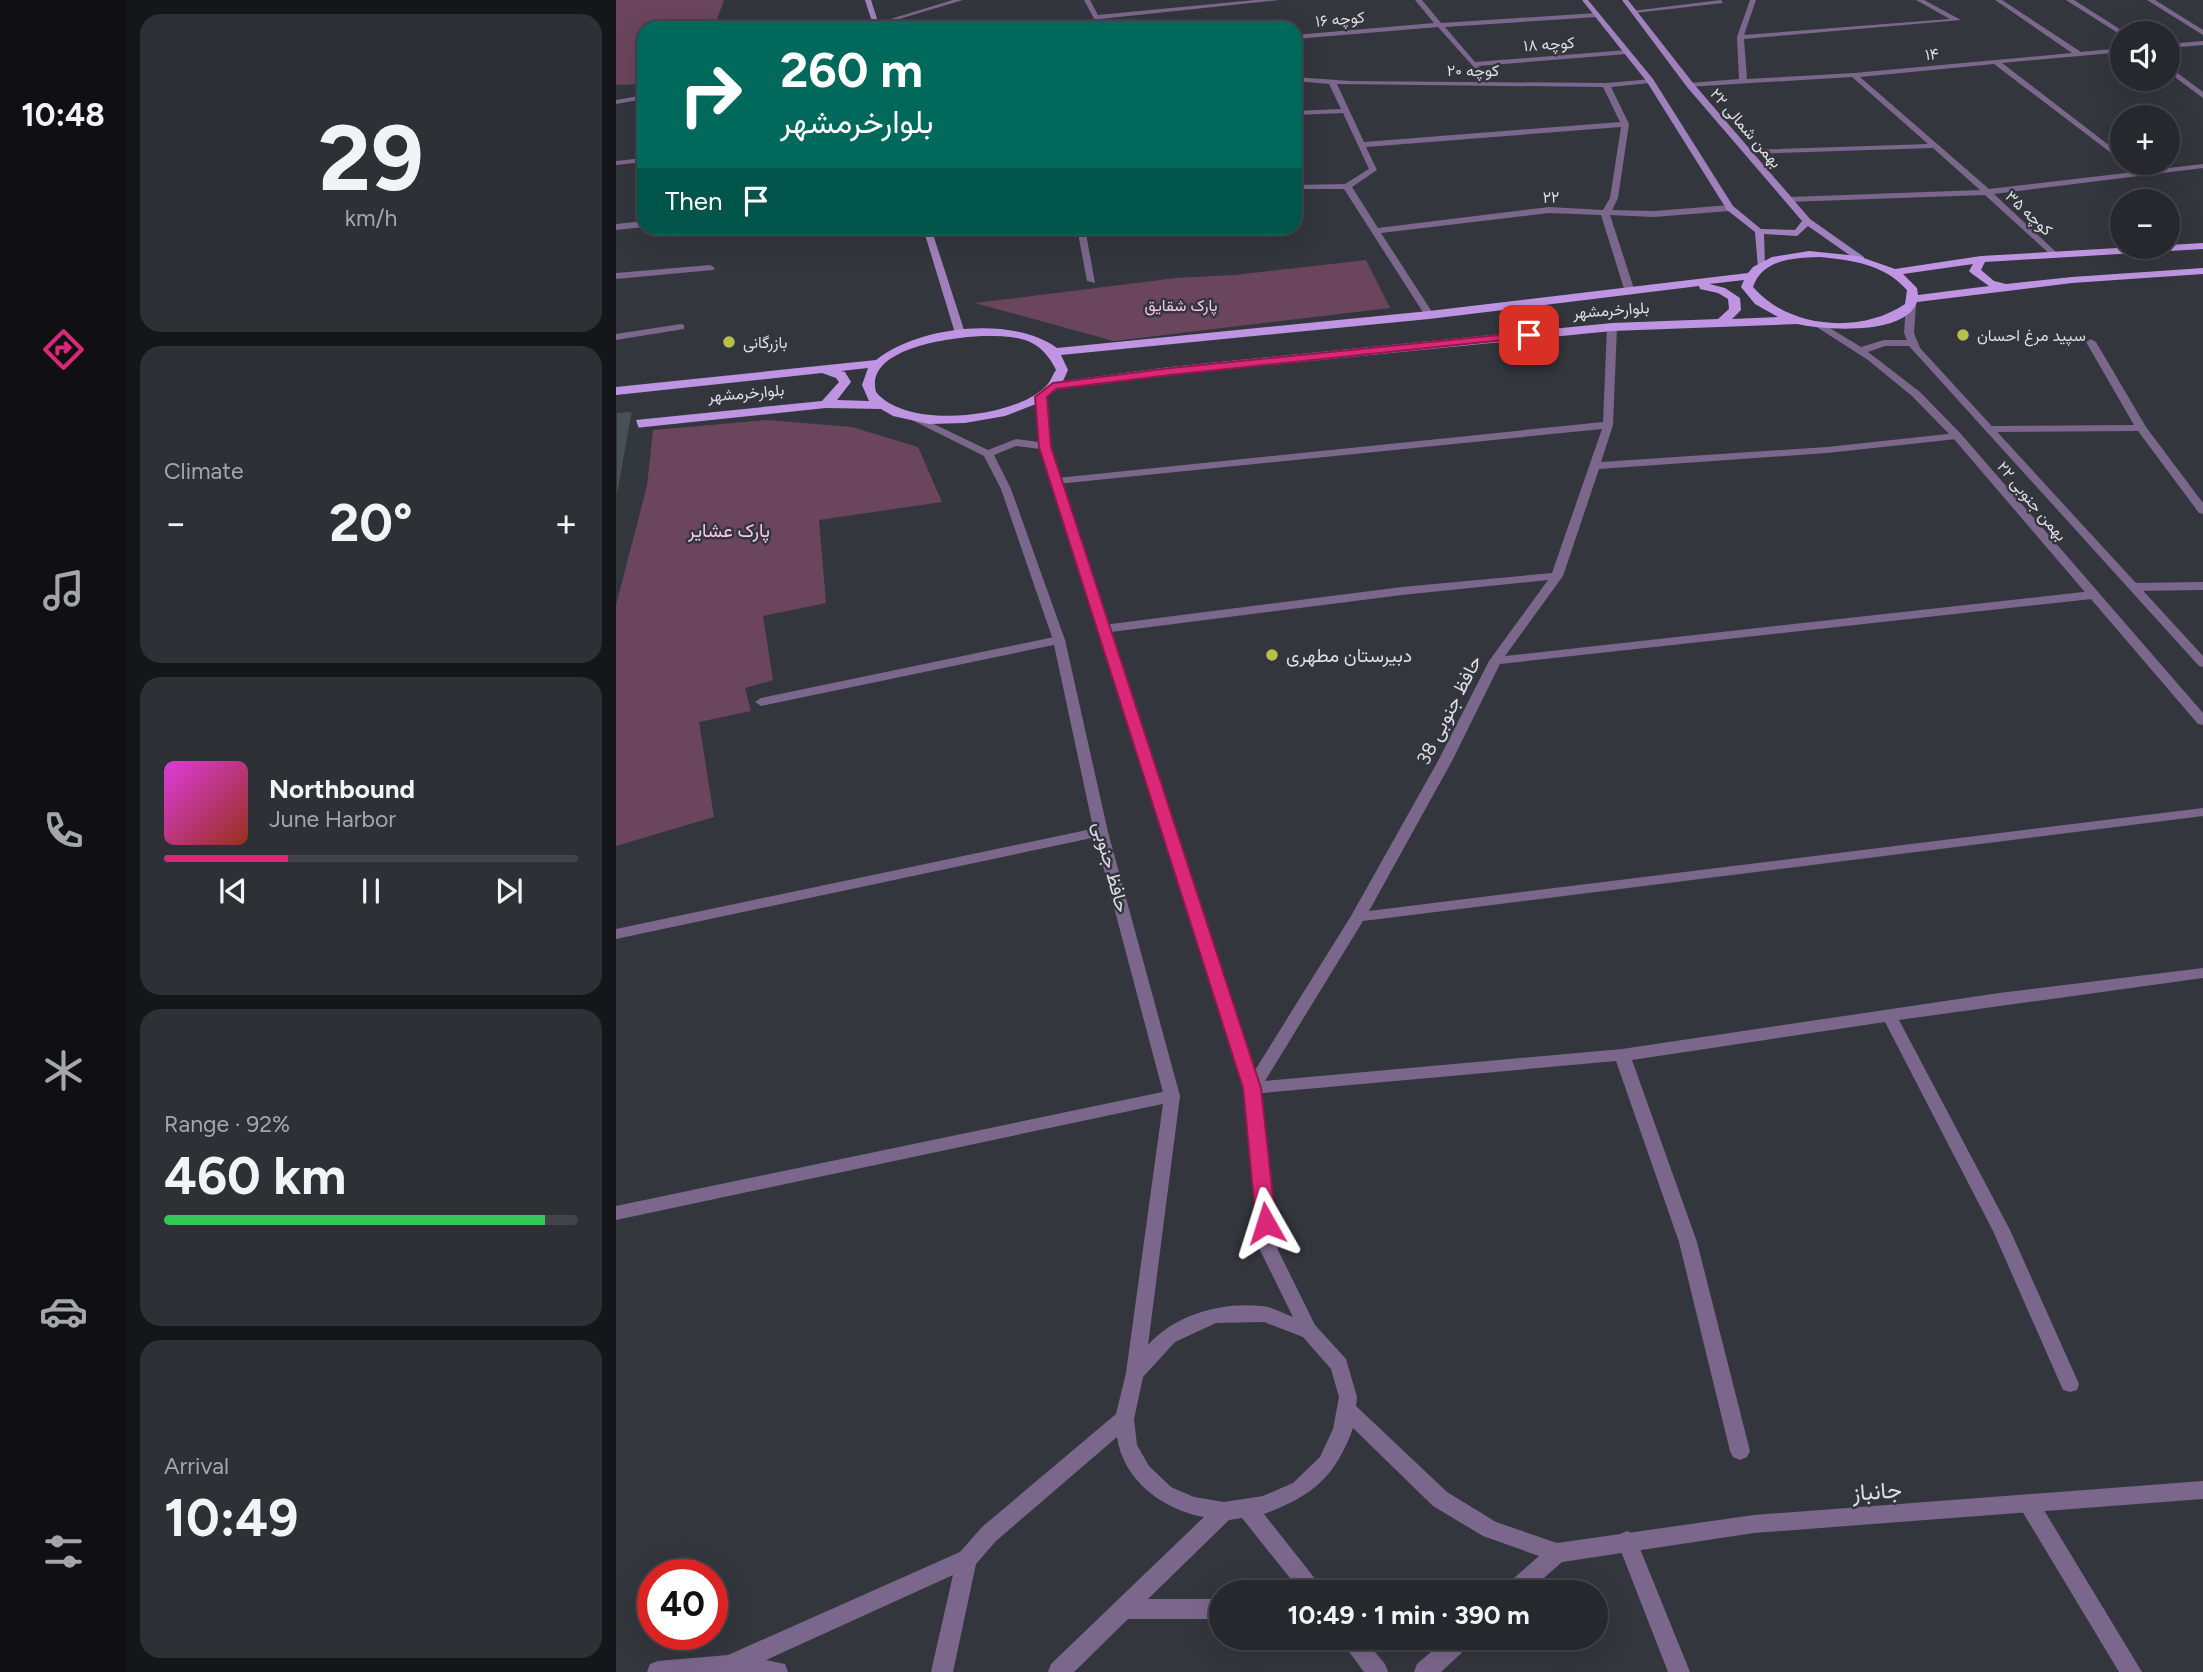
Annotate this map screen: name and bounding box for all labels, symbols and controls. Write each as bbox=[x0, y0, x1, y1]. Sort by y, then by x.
street label: کوچه ۱۶ bbox=[1314, 7, 1366, 33]
map controls bbox=[2110, 21, 2180, 259]
button: sound bbox=[2110, 21, 2180, 91]
street label: کوچه ۱۸ bbox=[1523, 33, 1575, 57]
text: 260 m bbox=[780, 40, 923, 99]
street label: ۱۴ bbox=[1924, 44, 1940, 64]
icon: right bbox=[665, 49, 756, 140]
street label: کوچه ۲۰ bbox=[1447, 61, 1499, 82]
street label: ۲۲ بهمن شمالی bbox=[1706, 84, 1786, 172]
text: 10:48 bbox=[21, 96, 105, 134]
text: بلوارخرمشهر bbox=[780, 103, 933, 141]
text: 29 bbox=[318, 104, 424, 213]
button: + bbox=[2110, 105, 2180, 175]
icon: arrive bbox=[737, 182, 775, 220]
text: Then bbox=[665, 185, 723, 217]
street label: ۲۲ bbox=[1542, 187, 1560, 207]
street label: کوچه ۳۵ bbox=[2000, 187, 2056, 241]
button: − bbox=[2110, 189, 2180, 259]
text: km/h bbox=[345, 204, 397, 232]
park label: پارک شقایق bbox=[1144, 296, 1218, 317]
street label: بلوارخرمشهر bbox=[1571, 298, 1650, 323]
pin bbox=[1499, 305, 1559, 365]
icon: arrive bbox=[1510, 316, 1548, 354]
icon: directions bbox=[39, 325, 88, 374]
place label: سپید مرغ احسان bbox=[1977, 326, 2086, 347]
marker: سپید مرغ احسان bbox=[1955, 327, 1971, 343]
place label: بازرگانی bbox=[743, 333, 787, 353]
marker: بازرگانی bbox=[721, 334, 737, 350]
street label: بلوارخرمشهر bbox=[706, 380, 785, 407]
text: Climate bbox=[164, 457, 243, 485]
street label: ۲۲ بهمن جنوبی bbox=[1993, 457, 2071, 545]
text: 20° bbox=[329, 492, 413, 554]
text: − bbox=[164, 500, 188, 546]
text: + bbox=[554, 500, 578, 546]
park label: پارک عشایر bbox=[687, 519, 770, 544]
icon: music bbox=[39, 566, 88, 615]
place label: دبیرستان مطهری bbox=[1286, 644, 1412, 667]
marker: دبیرستان مطهری bbox=[1264, 647, 1280, 663]
street label: حافظ جنوبی 38 bbox=[1412, 652, 1486, 768]
text: Northbound bbox=[269, 773, 415, 805]
text: June Harbor bbox=[269, 805, 396, 833]
icon: phone bbox=[39, 806, 88, 855]
street label: حافظ جنوبی bbox=[1088, 819, 1134, 915]
icon: previous bbox=[214, 872, 252, 910]
icon: pause bbox=[352, 872, 390, 910]
icon: next bbox=[490, 872, 528, 910]
icon: climate bbox=[39, 1046, 88, 1095]
text: Range · 92% bbox=[164, 1110, 290, 1138]
text: 460 km bbox=[164, 1145, 346, 1207]
position arrow bbox=[1229, 1186, 1303, 1260]
icon: car bbox=[39, 1287, 88, 1336]
text: Arrival bbox=[164, 1452, 229, 1480]
street label: جانباز bbox=[1850, 1475, 1903, 1508]
text: 10:49 bbox=[164, 1487, 298, 1549]
icon: filters bbox=[39, 1527, 88, 1576]
speed limit sign: 40 bbox=[637, 1559, 728, 1650]
text: 10:49 · 1 min · 390 m bbox=[1287, 1599, 1530, 1631]

